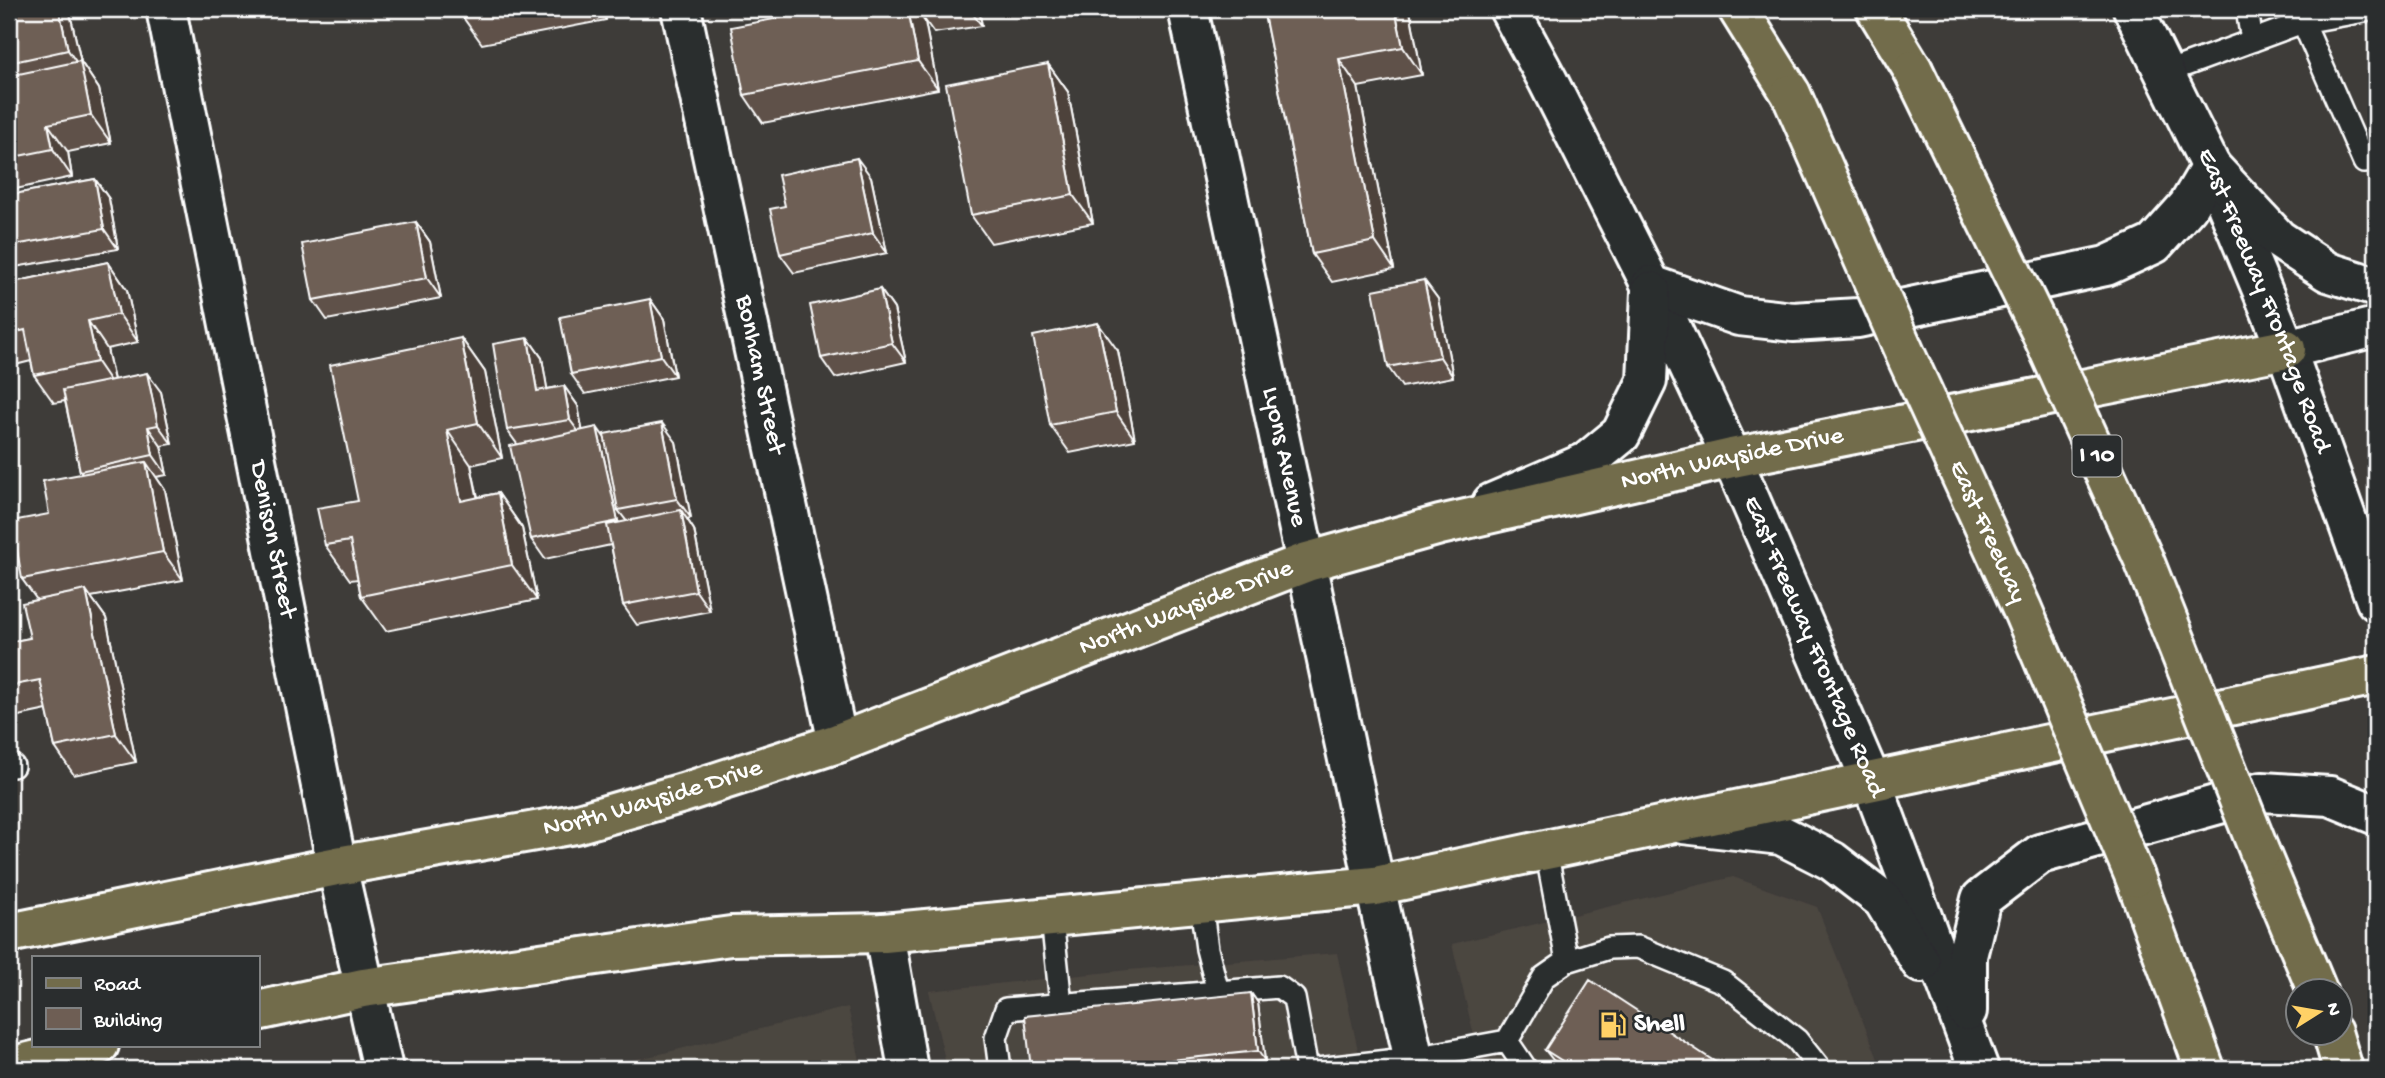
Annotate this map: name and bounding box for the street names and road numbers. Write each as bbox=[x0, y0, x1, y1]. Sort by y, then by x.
street label: East Freeway Frontage Road bbox=[2189, 144, 2338, 459]
street label: Bonham Street bbox=[727, 292, 792, 459]
street label: Lyons Avenue bbox=[1254, 384, 1314, 530]
street label: North Wayside Drive bbox=[1618, 421, 1847, 498]
road number: I 10 bbox=[2072, 435, 2122, 476]
street label: Denison Street bbox=[241, 456, 303, 623]
street label: East Freeway bbox=[1941, 456, 2033, 609]
street label: East Freeway Frontage Road bbox=[1735, 492, 1892, 803]
street label: North Wayside Drive bbox=[1075, 553, 1298, 664]
street label: North Wayside Drive bbox=[541, 753, 767, 845]

